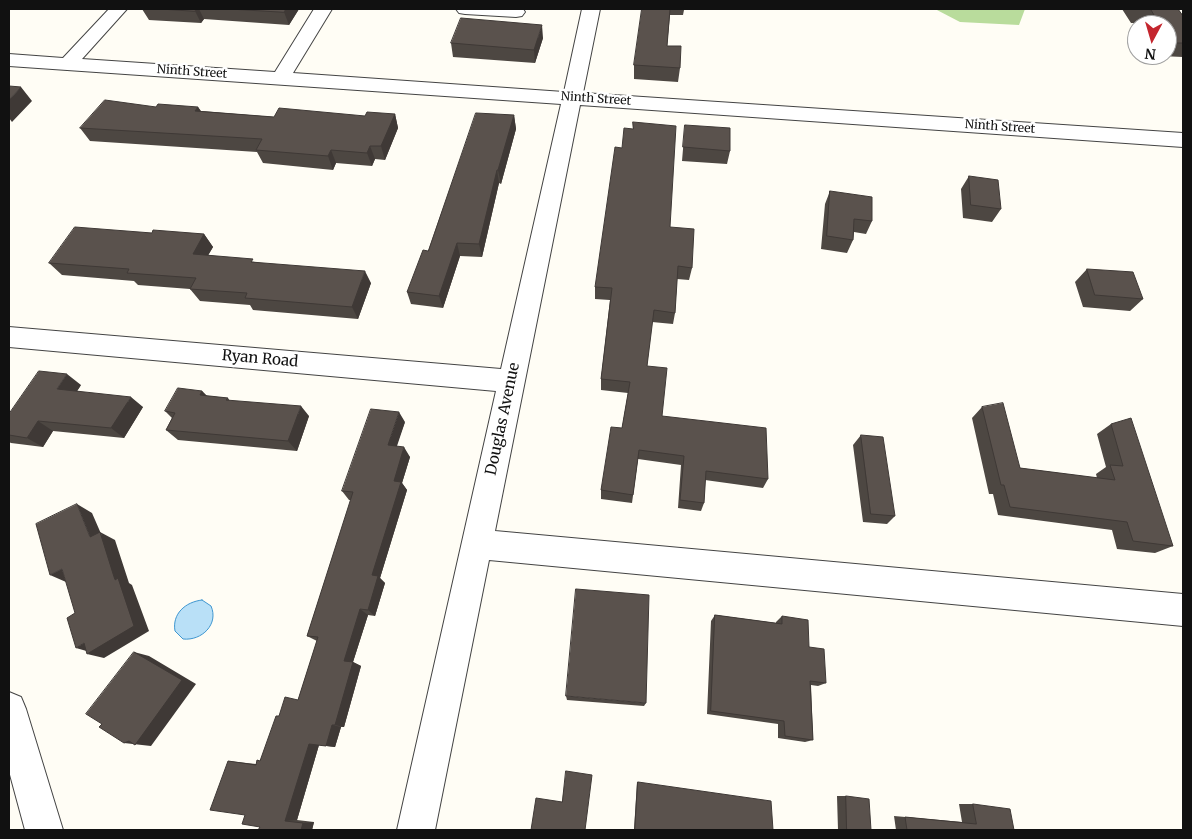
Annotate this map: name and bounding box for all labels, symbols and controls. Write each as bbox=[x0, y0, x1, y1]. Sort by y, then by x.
north arrow bbox=[1127, 15, 1177, 65]
text: N bbox=[1144, 44, 1157, 63]
street label: Ninth Street bbox=[156, 62, 228, 82]
street label: Ninth Street bbox=[560, 89, 632, 109]
street label: Ninth Street bbox=[964, 117, 1036, 137]
street label: Ryan Road bbox=[221, 347, 299, 371]
street label: Douglas Avenue bbox=[482, 361, 524, 477]

